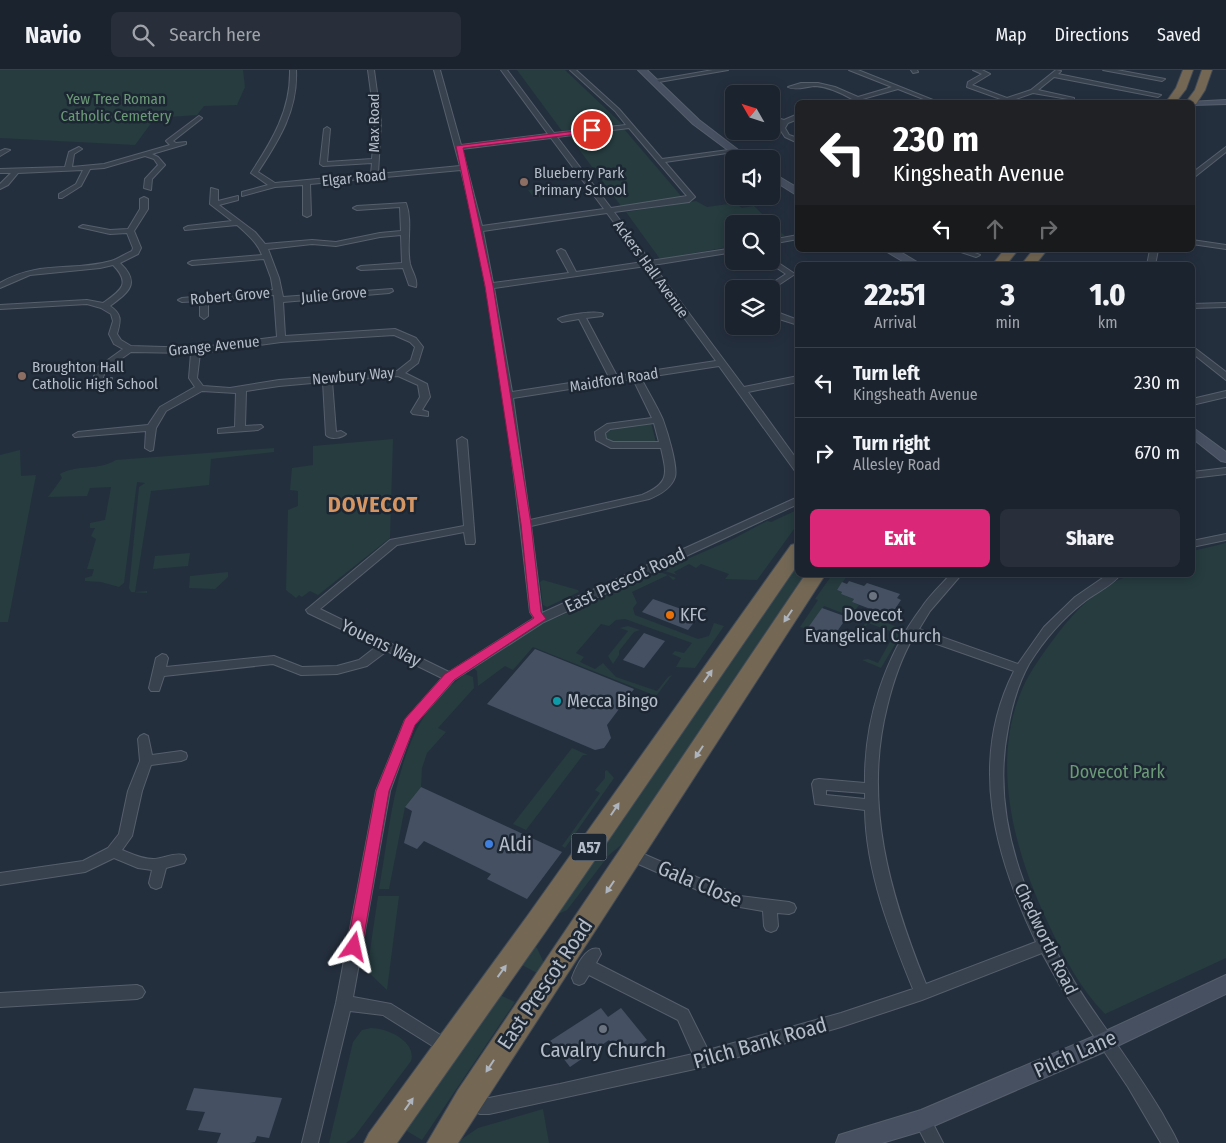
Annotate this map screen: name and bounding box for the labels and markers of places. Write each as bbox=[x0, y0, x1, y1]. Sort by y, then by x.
pin bbox=[571, 109, 613, 151]
place label: Blueberry Park Primary School bbox=[534, 164, 626, 199]
marker: Blueberry Park Primary School bbox=[518, 176, 530, 188]
place label: Broughton Hall Catholic High School bbox=[32, 358, 158, 393]
marker: Broughton Hall Catholic High School bbox=[16, 370, 28, 382]
marker: Dovecot Evangelical Church bbox=[867, 590, 879, 602]
place label: KFC bbox=[680, 604, 706, 626]
place label: Dovecot Evangelical Church bbox=[805, 604, 941, 647]
marker: KFC bbox=[664, 609, 676, 621]
place label: Mecca Bingo bbox=[567, 690, 658, 712]
marker: Mecca Bingo bbox=[551, 695, 563, 707]
place label: Aldi bbox=[499, 831, 532, 857]
marker: Aldi bbox=[483, 838, 495, 850]
marker: Cavalry Church bbox=[597, 1023, 609, 1035]
place label: Cavalry Church bbox=[540, 1037, 666, 1063]

